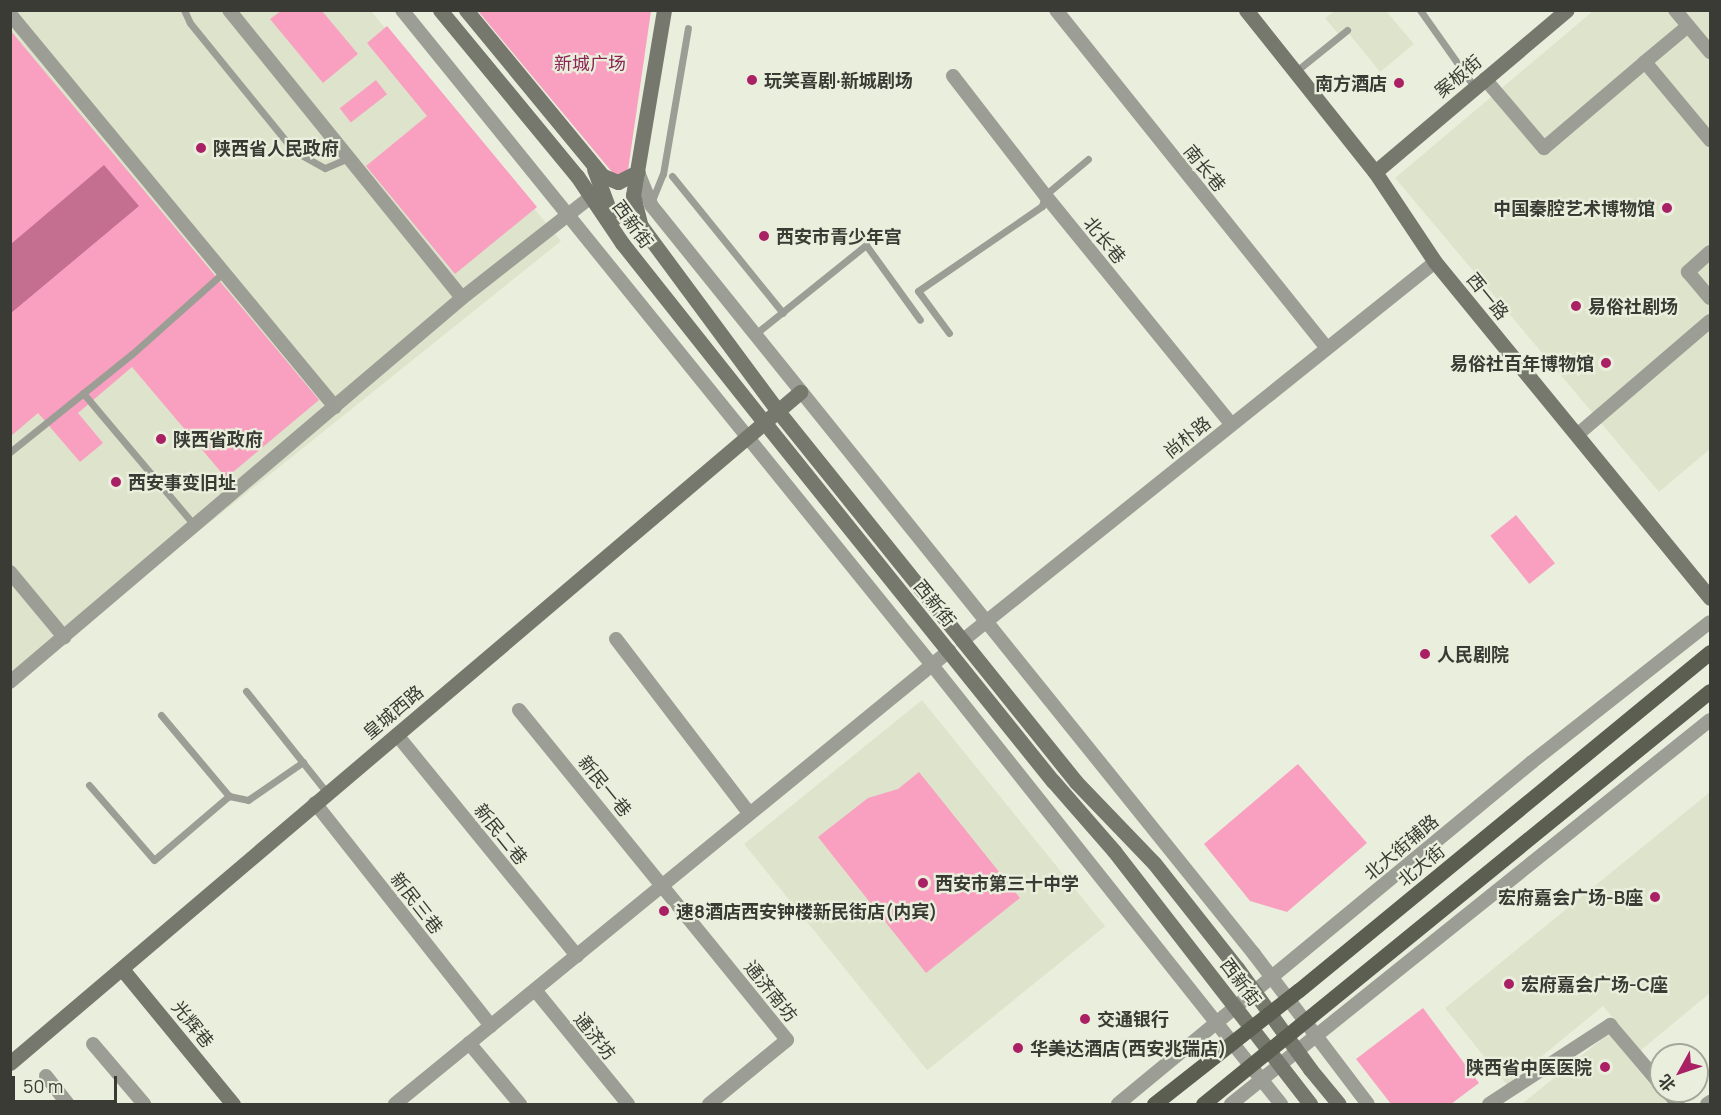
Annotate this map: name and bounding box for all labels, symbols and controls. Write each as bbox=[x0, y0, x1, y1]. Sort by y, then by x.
street label: 案板街 bbox=[1430, 50, 1486, 102]
park label: 新城广场 bbox=[554, 52, 626, 74]
place label: 玩笑喜剧·新城剧场 bbox=[764, 69, 913, 91]
place label: 南方酒店 bbox=[1315, 72, 1387, 94]
marker: 玩笑喜剧·新城剧场 bbox=[745, 73, 759, 87]
marker: 南方酒店 bbox=[1392, 76, 1406, 90]
place label: 陕西省人民政府 bbox=[213, 137, 339, 159]
street label: 南长巷 bbox=[1180, 140, 1230, 196]
marker: 陕西省人民政府 bbox=[194, 141, 208, 155]
street label: 西新街 bbox=[608, 196, 658, 252]
place label: 中国秦腔艺术博物馆 bbox=[1493, 197, 1655, 219]
marker: 中国秦腔艺术博物馆 bbox=[1660, 201, 1674, 215]
street label: 北长巷 bbox=[1080, 212, 1130, 268]
place label: 西安市青少年宫 bbox=[776, 225, 902, 247]
marker: 西安市青少年宫 bbox=[757, 229, 771, 243]
street label: 西一路 bbox=[1463, 268, 1513, 324]
place label: 易俗社剧场 bbox=[1588, 295, 1678, 317]
marker: 易俗社剧场 bbox=[1569, 299, 1583, 313]
place label: 易俗社百年博物馆 bbox=[1450, 352, 1594, 374]
marker: 易俗社百年博物馆 bbox=[1599, 356, 1613, 370]
street label: 尚朴路 bbox=[1159, 412, 1215, 462]
place label: 陕西省政府 bbox=[173, 428, 263, 450]
marker: 陕西省政府 bbox=[154, 432, 168, 446]
place label: 西安事变旧址 bbox=[128, 471, 236, 493]
marker: 西安事变旧址 bbox=[109, 475, 123, 489]
street label: 西新街 bbox=[910, 575, 960, 631]
place label: 人民剧院 bbox=[1437, 643, 1509, 665]
marker: 人民剧院 bbox=[1418, 647, 1432, 661]
street label: 皇城西路 bbox=[358, 681, 428, 743]
street label: 新民一巷 bbox=[574, 751, 636, 821]
street label: 新民二巷 bbox=[470, 799, 532, 869]
street label: 北大街辅路 bbox=[1360, 810, 1442, 884]
street label: 北大街 bbox=[1393, 840, 1449, 890]
street label: 新民三巷 bbox=[386, 868, 448, 938]
place label: 西安市第三十中学 bbox=[935, 872, 1079, 894]
marker: 西安市第三十中学 bbox=[916, 876, 930, 890]
place label: 宏府嘉会广场-B座 bbox=[1498, 886, 1643, 908]
marker: 宏府嘉会广场-B座 bbox=[1648, 890, 1662, 904]
place label: 速8酒店西安钟楼新民街店(内宾) bbox=[676, 900, 937, 922]
marker: 速8酒店西安钟楼新民街店(内宾) bbox=[657, 904, 671, 918]
street label: 西新街 bbox=[1216, 954, 1266, 1010]
street label: 通济南坊 bbox=[740, 956, 802, 1026]
place label: 宏府嘉会广场-C座 bbox=[1521, 973, 1668, 995]
marker: 宏府嘉会广场-C座 bbox=[1502, 977, 1516, 991]
street label: 光辉巷 bbox=[168, 996, 218, 1052]
street label: 通济坊 bbox=[570, 1008, 620, 1064]
place label: 交通银行 bbox=[1097, 1008, 1169, 1030]
marker: 交通银行 bbox=[1078, 1012, 1092, 1026]
place label: 华美达酒店(西安兆瑞店) bbox=[1030, 1037, 1226, 1059]
marker: 华美达酒店(西安兆瑞店) bbox=[1011, 1041, 1025, 1055]
north arrow bbox=[1649, 1043, 1709, 1103]
place label: 陕西省中医医院 bbox=[1466, 1056, 1592, 1078]
marker: 陕西省中医医院 bbox=[1596, 1058, 1614, 1076]
scale bar bbox=[15, 1064, 120, 1102]
text: 北 bbox=[1653, 1070, 1680, 1096]
text: 50 m bbox=[23, 1074, 63, 1098]

